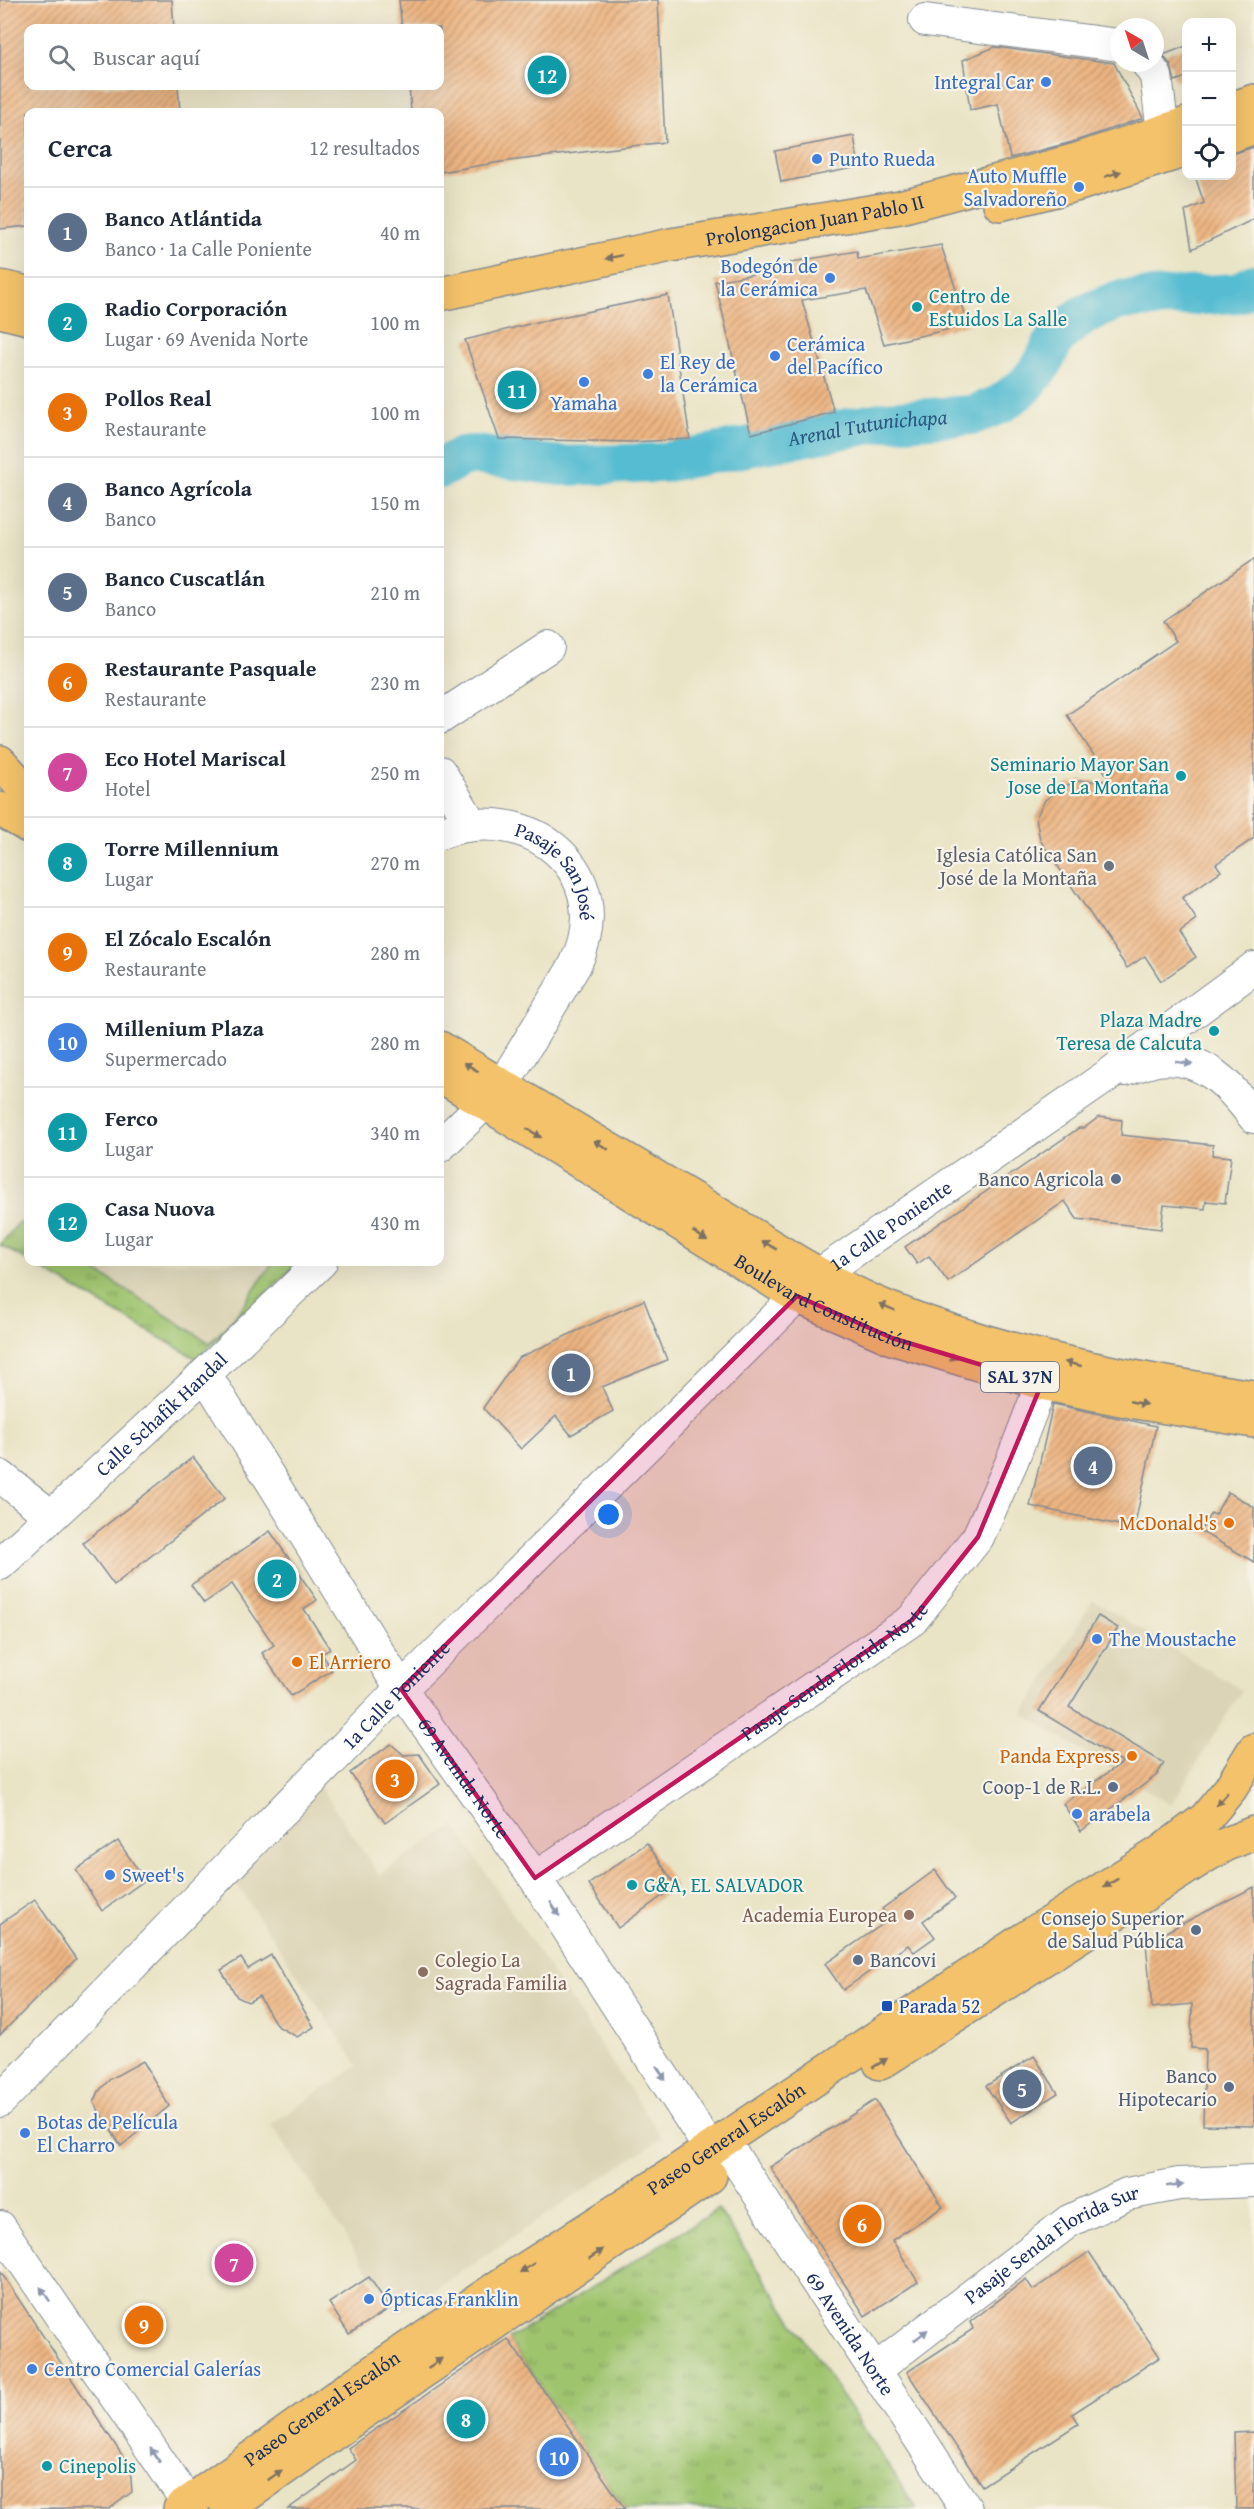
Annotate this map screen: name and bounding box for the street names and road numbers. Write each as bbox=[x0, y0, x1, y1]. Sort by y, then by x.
street label: Prolongacion Juan Pablo II bbox=[703, 186, 927, 253]
street label: Pasaje San José bbox=[512, 814, 602, 921]
street label: 1a Calle Poniente bbox=[823, 1172, 957, 1278]
street label: Boulevard Constitución bbox=[729, 1246, 917, 1358]
street label: Calle Schafik Handal bbox=[89, 1345, 234, 1483]
road number: SAL 37N bbox=[981, 1362, 1059, 1392]
street label: Pasaje Senda Florida Norte bbox=[735, 1596, 935, 1747]
street label: 1a Calle Poniente bbox=[335, 1633, 456, 1756]
street label: 69 Avenida Norte bbox=[411, 1711, 518, 1844]
street label: Paseo General Escalón bbox=[641, 2075, 811, 2202]
street label: Pasaje Senda Florida Sur bbox=[958, 2177, 1141, 2311]
street label: 69 Avenida Norte bbox=[799, 2265, 902, 2401]
street label: Paseo General Escalón bbox=[238, 2343, 406, 2473]

